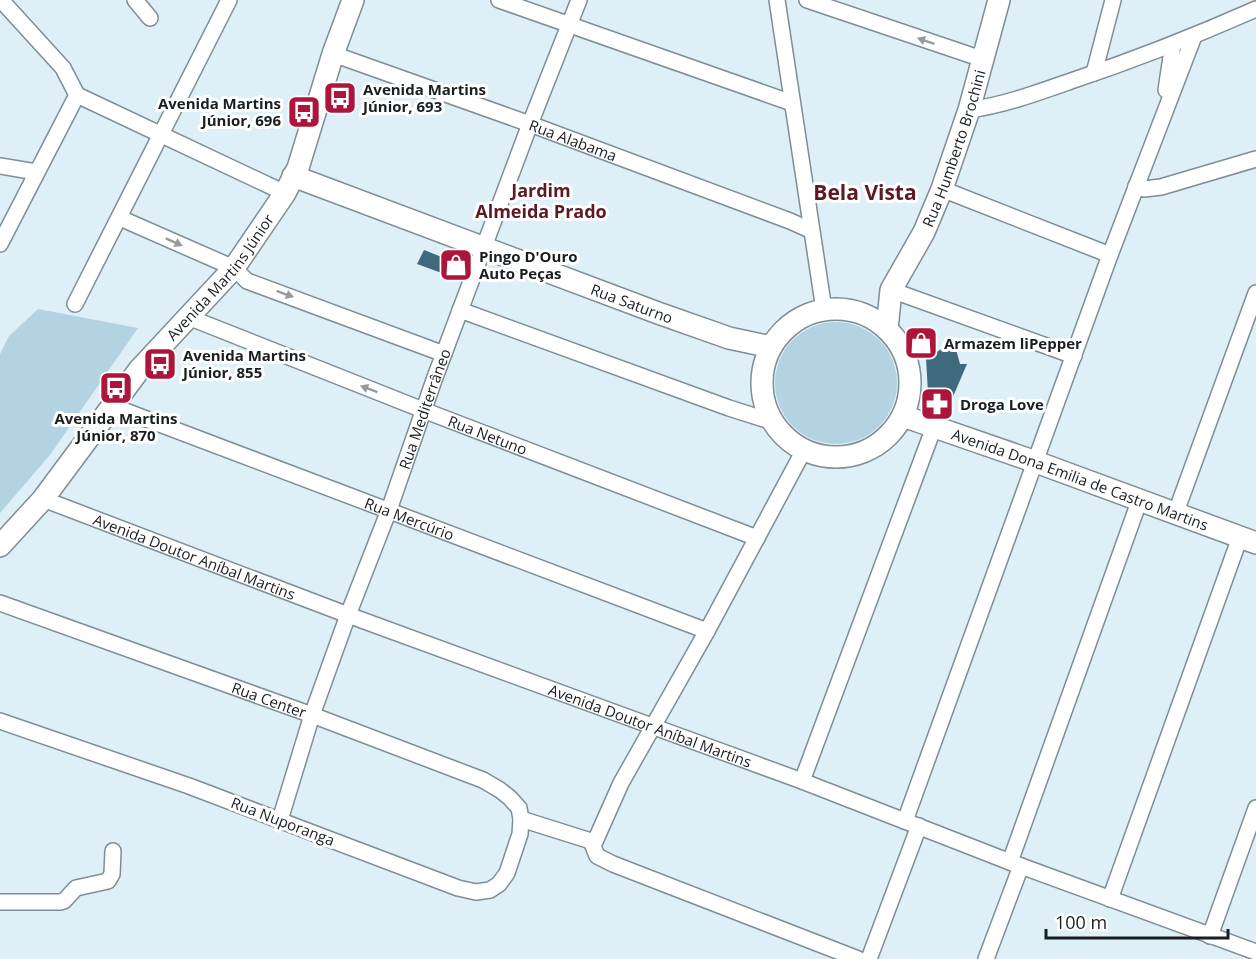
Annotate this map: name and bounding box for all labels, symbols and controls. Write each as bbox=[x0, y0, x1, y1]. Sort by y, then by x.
one-way arrow bbox=[917, 35, 935, 45]
street label: Rua Humberto Brochini bbox=[917, 67, 990, 230]
place label: Avenida Martins Júnior, 693 bbox=[361, 79, 486, 116]
bus stop icon: Avenida Martins Júnior, 693 bbox=[322, 80, 358, 116]
place label: Avenida Martins Júnior, 696 bbox=[158, 93, 281, 130]
bus stop icon: Avenida Martins Júnior, 696 bbox=[286, 94, 322, 130]
street label: Rua Alabama bbox=[526, 115, 620, 166]
district label: Jardim Almeida Prado bbox=[475, 178, 607, 223]
district label: Bela Vista bbox=[813, 178, 917, 206]
street label: Avenida Martins Júnior bbox=[162, 210, 278, 345]
one-way arrow bbox=[165, 237, 182, 246]
place label: Pingo D'Ouro Auto Peças bbox=[479, 246, 578, 283]
shop icon: Pingo D'Ouro Auto Peças bbox=[438, 247, 474, 283]
street label: Rua Saturno bbox=[588, 279, 676, 327]
one-way arrow bbox=[276, 290, 294, 300]
shop icon: Armazem liPepper bbox=[903, 325, 939, 361]
place label: Armazem liPepper bbox=[944, 333, 1082, 353]
place label: Avenida Martins Júnior, 855 bbox=[181, 345, 306, 382]
bus stop icon: Avenida Martins Júnior, 855 bbox=[142, 346, 178, 382]
street label: Rua Mediterrâneo bbox=[394, 346, 455, 472]
bus stop icon: Avenida Martins Júnior, 870 bbox=[98, 370, 134, 406]
one-way arrow bbox=[359, 384, 377, 394]
pharmacy icon: Droga Love bbox=[919, 386, 955, 422]
place label: Droga Love bbox=[960, 394, 1044, 414]
place label: Avenida Martins Júnior, 870 bbox=[54, 408, 178, 445]
street label: Rua Netuno bbox=[445, 411, 530, 459]
street label: Avenida Dona Emilia de Castro Martins bbox=[949, 424, 1211, 535]
street label: Rua Mercúrio bbox=[362, 492, 457, 544]
street label: Avenida Doutor Aníbal Martins bbox=[91, 509, 298, 604]
street label: Rua Center bbox=[229, 677, 309, 722]
street label: Avenida Doutor Aníbal Martins bbox=[546, 679, 754, 772]
street label: Rua Nuporanga bbox=[228, 792, 338, 850]
scale bar bbox=[1046, 902, 1228, 940]
text: 100 m bbox=[1055, 910, 1107, 934]

